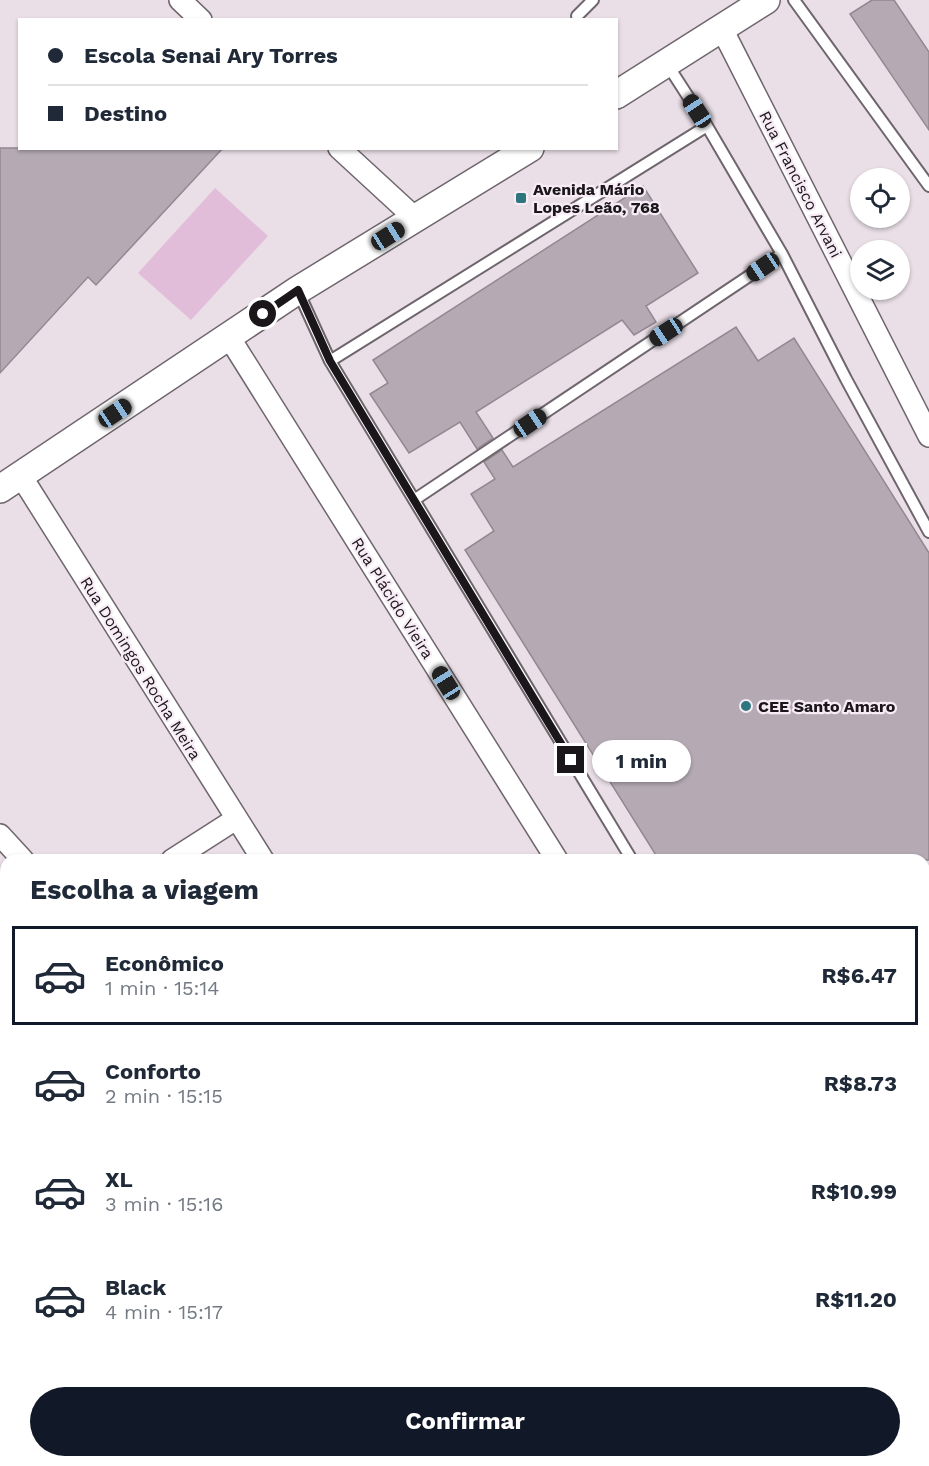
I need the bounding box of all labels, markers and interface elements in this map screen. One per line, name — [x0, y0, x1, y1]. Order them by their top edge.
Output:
text: Escola Senai Ary Torres — [84, 43, 338, 68]
car — [680, 91, 714, 131]
text: Destino — [84, 101, 167, 126]
street label: Rua Francisco Arvani — [755, 108, 846, 261]
map controls — [850, 168, 910, 300]
button: locate — [850, 168, 910, 228]
place label: Avenida Mário Lopes Leão, 768 — [533, 180, 660, 217]
marker: Avenida Mário Lopes Leão, 768 — [514, 191, 528, 205]
car — [368, 219, 408, 253]
button: layers — [850, 240, 910, 300]
car — [743, 249, 783, 285]
route start — [249, 300, 276, 327]
car — [646, 315, 686, 349]
car — [95, 395, 135, 431]
car — [510, 405, 550, 441]
street label: Rua Plácido Vieira — [348, 534, 438, 662]
street label: Rua Domingos Rocha Meira — [76, 573, 205, 763]
car — [429, 663, 463, 703]
place label: CEE Santo Amaro — [758, 697, 896, 716]
marker: CEE Santo Amaro — [739, 699, 753, 713]
callout: 1 min — [592, 739, 691, 781]
route end — [557, 746, 584, 773]
text: 1 min — [616, 749, 667, 773]
text: Escolha a viagem — [30, 874, 259, 906]
icon: car — [33, 949, 87, 1003]
text: Econômico — [105, 951, 224, 976]
text: R$6.47 — [821, 963, 897, 988]
text: 1 min · 15:14 — [105, 976, 220, 1000]
icon: car — [33, 1057, 87, 1111]
text: Conforto — [105, 1059, 201, 1084]
text: R$8.73 — [824, 1071, 897, 1096]
text: 2 min · 15:15 — [105, 1084, 223, 1108]
icon: car — [33, 1165, 87, 1219]
text: XL — [105, 1167, 133, 1192]
text: R$10.99 — [811, 1179, 897, 1204]
text: 3 min · 15:16 — [105, 1192, 223, 1216]
icon: car — [33, 1273, 87, 1327]
text: Black — [105, 1275, 166, 1300]
text: R$11.20 — [815, 1287, 897, 1312]
text: 4 min · 15:17 — [105, 1300, 223, 1324]
button: Confirmar — [30, 1387, 900, 1456]

